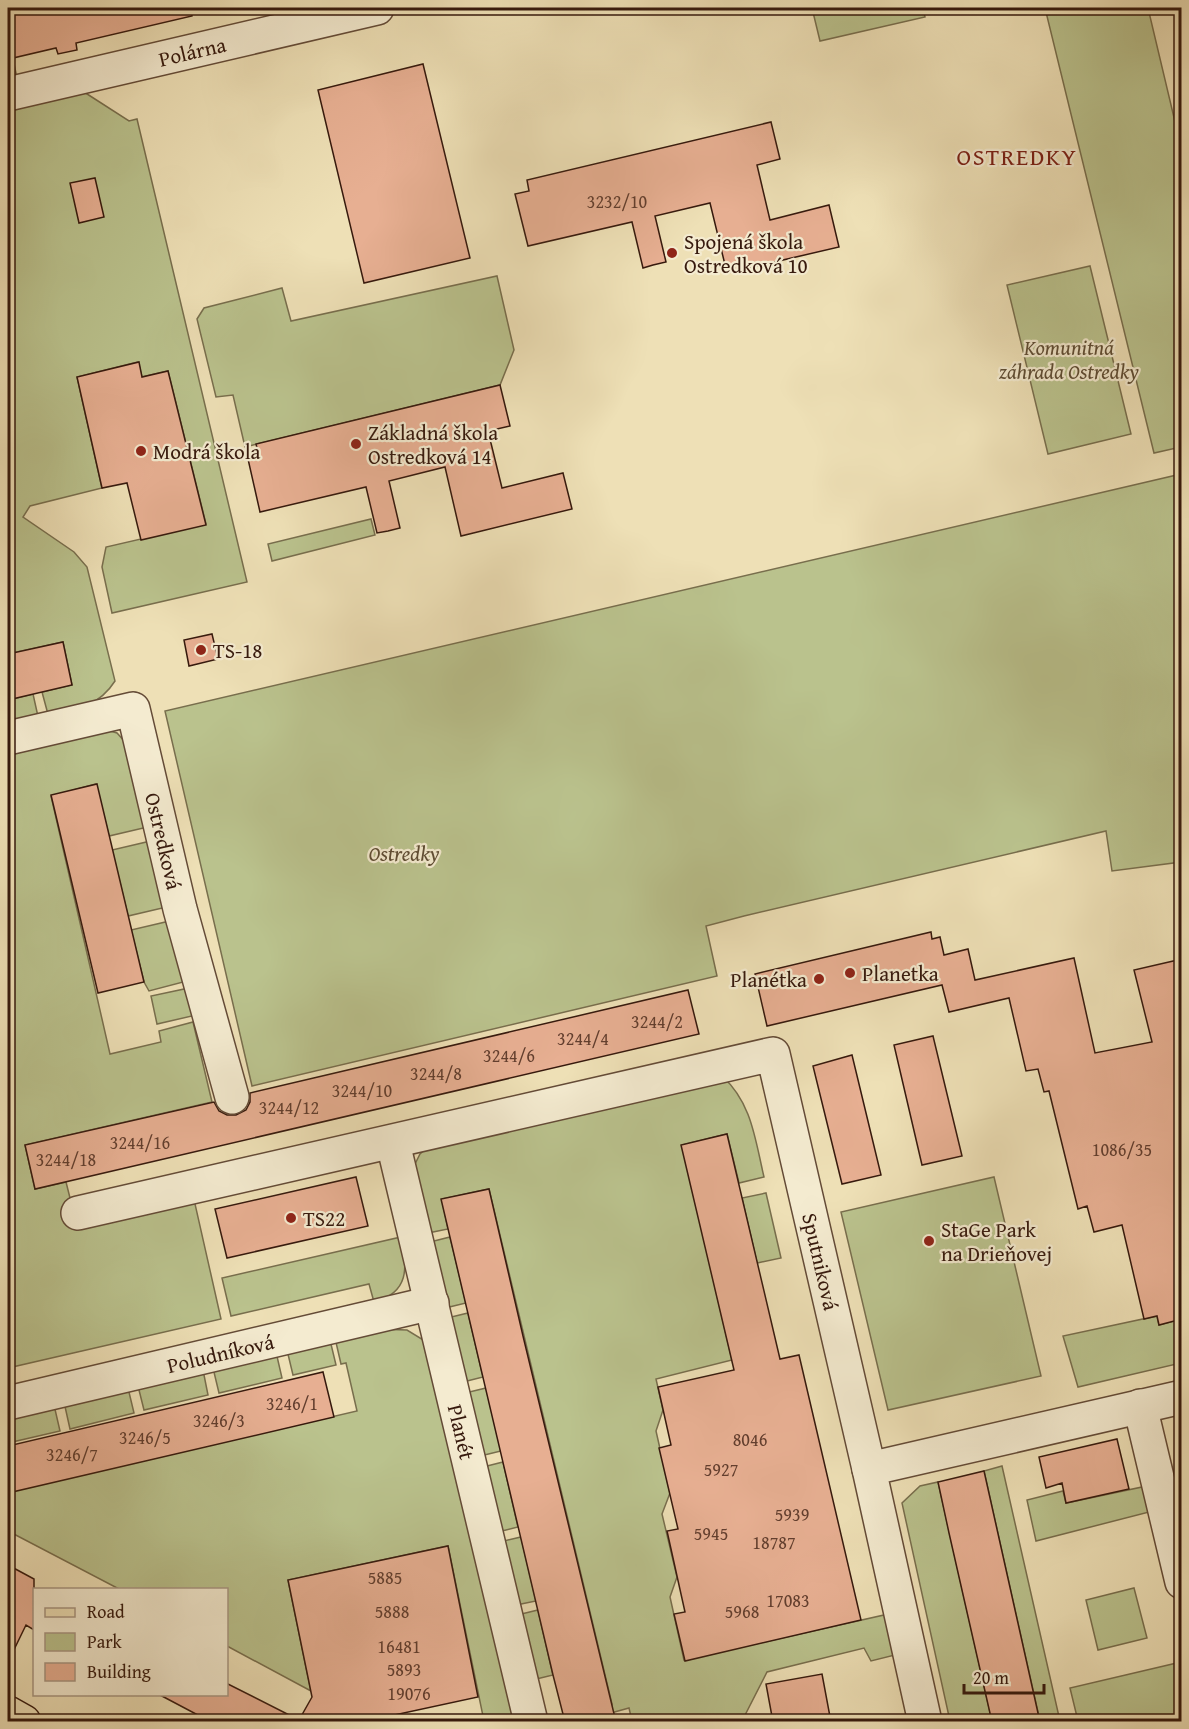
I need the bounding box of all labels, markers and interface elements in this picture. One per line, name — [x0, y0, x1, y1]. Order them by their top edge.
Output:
street label: Polárna — [155, 28, 229, 74]
district label: OSTREDKY — [957, 139, 1077, 174]
house number: 3232/10 — [587, 188, 648, 215]
place label: Spojená škola Ostredková 10 — [684, 226, 808, 281]
marker: Spojená škola Ostredková 10 — [665, 246, 679, 260]
park label: Komunitná záhrada Ostredky — [998, 332, 1139, 387]
place label: Základná škola Ostredková 14 — [368, 417, 498, 472]
place label: Modrá škola — [153, 436, 261, 467]
marker: Základná škola Ostredková 14 — [349, 437, 363, 451]
marker: Modrá škola — [134, 444, 148, 458]
place label: TS-18 — [213, 635, 262, 666]
marker: TS-18 — [194, 643, 208, 657]
street label: Ostredková — [138, 789, 190, 893]
park label: Ostredky — [369, 838, 440, 869]
place label: Planetka — [862, 958, 939, 989]
place label: Planétka — [730, 964, 807, 995]
marker: Planetka — [843, 966, 857, 980]
marker: Planétka — [812, 972, 826, 986]
house number: 3244/2 — [631, 1008, 683, 1035]
house number: 3244/4 — [557, 1025, 609, 1052]
house number: 3244/6 — [483, 1042, 535, 1069]
house number: 3244/8 — [410, 1060, 462, 1087]
house number: 3244/10 — [332, 1077, 393, 1104]
house number: 3244/12 — [259, 1094, 319, 1121]
house number: 3244/16 — [110, 1129, 170, 1156]
house number: 1086/35 — [1092, 1136, 1152, 1163]
house number: 3244/18 — [36, 1146, 96, 1173]
place label: TS22 — [303, 1203, 345, 1234]
street label: Sputniková — [795, 1210, 847, 1313]
marker: TS22 — [284, 1211, 298, 1225]
place label: StaGe Park na Drieňovej — [941, 1214, 1052, 1269]
marker: StaGe Park na Drieňovej — [922, 1234, 936, 1248]
street label: Poludníková — [163, 1325, 277, 1381]
house number: 3246/1 — [266, 1390, 318, 1417]
street label: Planét — [440, 1401, 484, 1463]
house number: 3246/3 — [193, 1407, 245, 1434]
house number: 3246/5 — [119, 1424, 171, 1451]
house number: 8046 — [733, 1426, 767, 1453]
house number: 3246/7 — [46, 1441, 98, 1468]
house number: 5927 — [704, 1456, 738, 1483]
house number: 5939 — [775, 1501, 809, 1528]
house number: 5945 — [694, 1520, 728, 1547]
house number: 18787 — [752, 1529, 796, 1556]
house number: 5885 — [368, 1564, 402, 1591]
house number: 17083 — [766, 1587, 810, 1614]
legend — [33, 1588, 228, 1696]
text: Road — [87, 1598, 125, 1625]
house number: 5888 — [375, 1598, 409, 1625]
house number: 5968 — [725, 1598, 759, 1625]
text: Park — [87, 1628, 123, 1655]
house number: 16481 — [377, 1633, 421, 1660]
house number: 5893 — [387, 1656, 421, 1683]
scale bar — [964, 1657, 1044, 1695]
text: Building — [87, 1658, 151, 1685]
text: 20 m — [973, 1664, 1009, 1691]
house number: 19076 — [387, 1680, 431, 1707]

